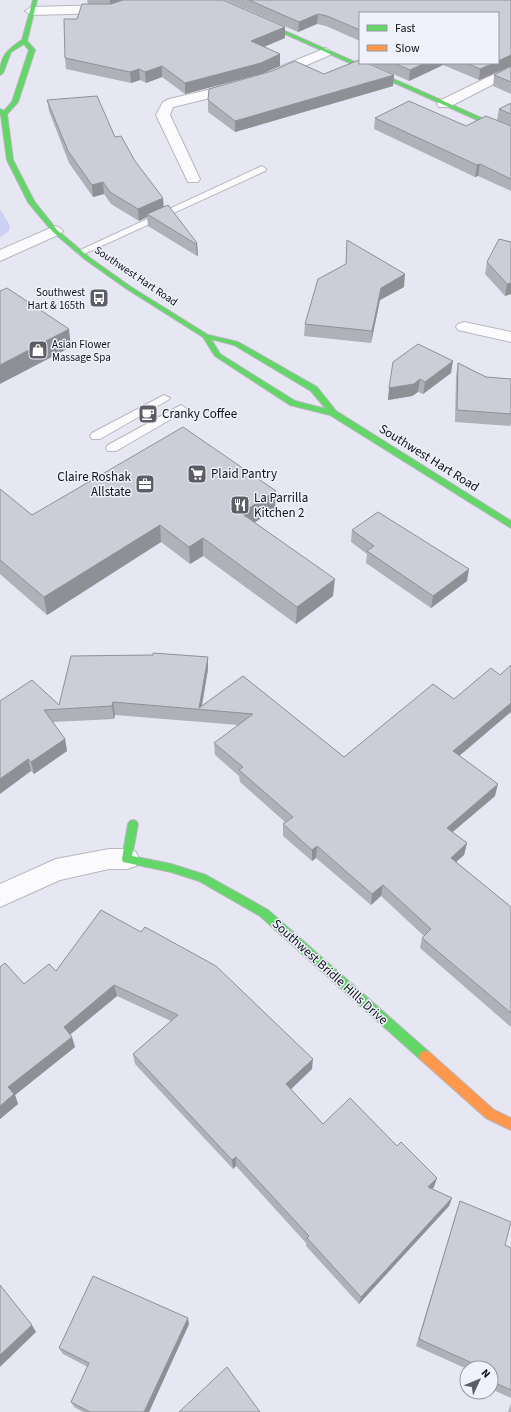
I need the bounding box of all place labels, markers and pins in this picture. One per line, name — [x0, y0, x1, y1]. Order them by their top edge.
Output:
place label: Southwest Hart & 165th — [28, 285, 85, 313]
bus stop icon: Southwest Hart & 165th — [88, 287, 110, 309]
place label: Asian Flower Massage Spa — [52, 337, 111, 365]
shop icon: Asian Flower Massage Spa — [27, 339, 49, 361]
cafe icon: Cranky Coffee — [137, 403, 159, 425]
place label: Cranky Coffee — [162, 405, 237, 423]
supermarket icon: Plaid Pantry — [186, 463, 208, 485]
place label: Plaid Pantry — [211, 465, 277, 483]
place label: Claire Roshak Allstate — [57, 468, 132, 501]
office icon: Claire Roshak Allstate — [134, 473, 156, 495]
place label: La Parrilla Kitchen 2 — [254, 489, 308, 522]
restaurant icon: La Parrilla Kitchen 2 — [229, 494, 251, 516]

